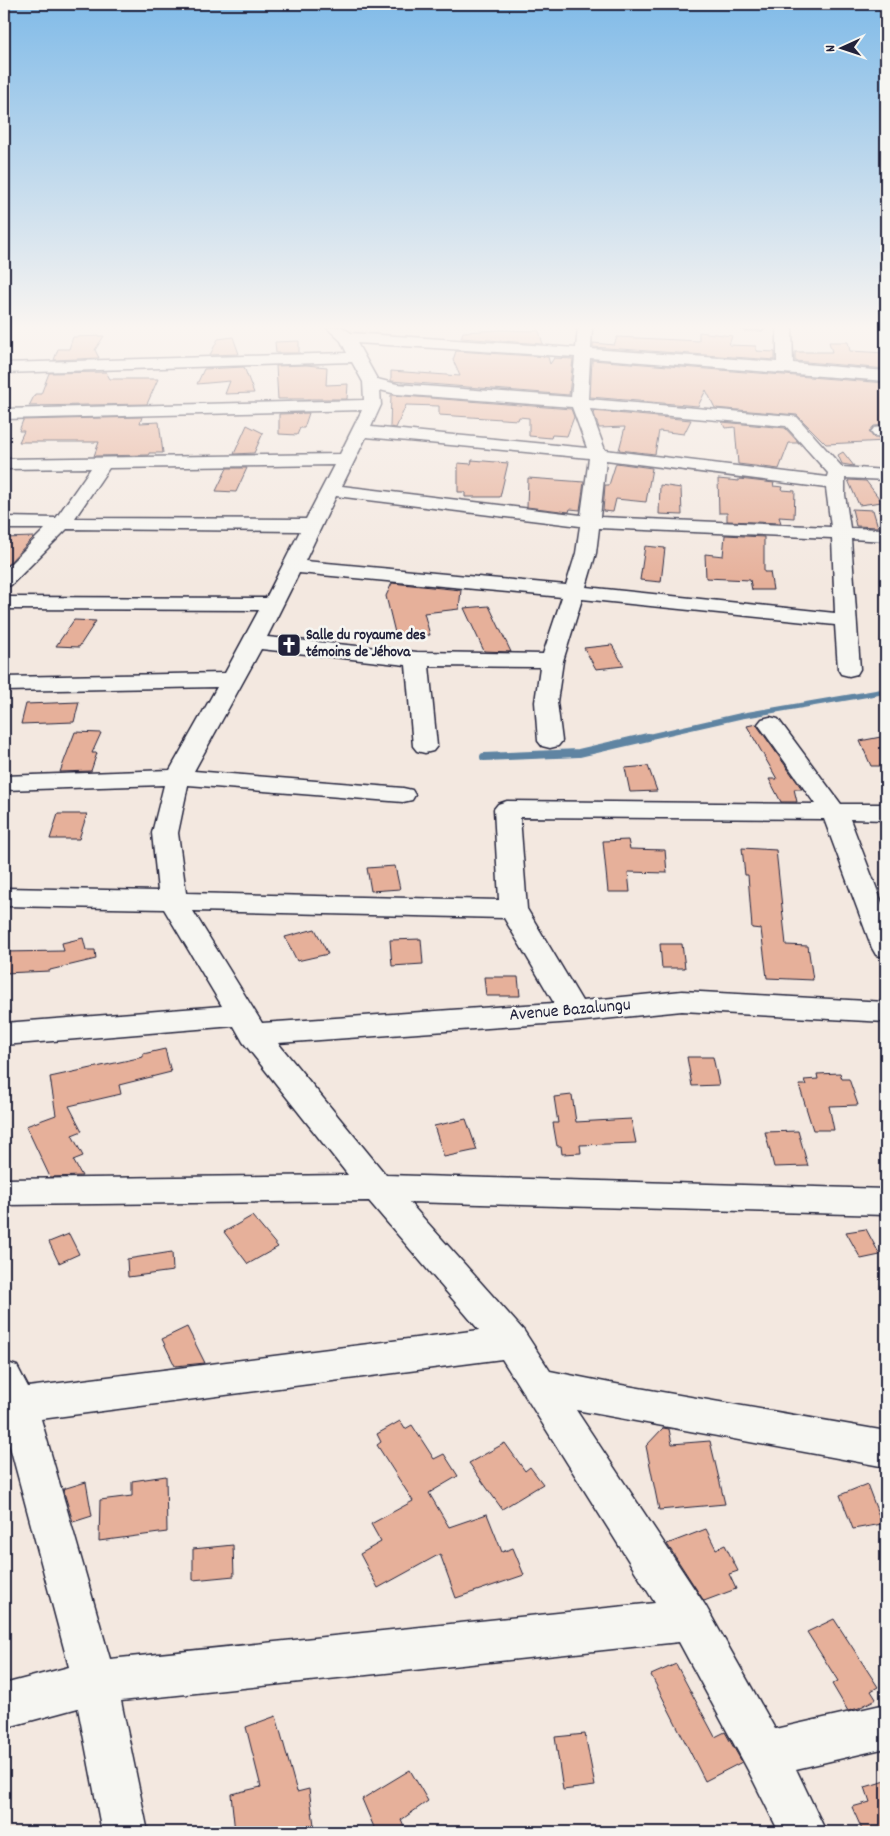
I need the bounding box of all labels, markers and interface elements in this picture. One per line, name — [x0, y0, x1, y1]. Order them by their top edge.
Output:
north arrow — [818, 22, 868, 72]
text: N — [821, 45, 841, 53]
place label: Salle du royaume des témoins de Jéhova — [306, 625, 426, 664]
church icon: Salle du royaume des témoins de Jéhova — [276, 632, 302, 658]
street label: Avenue Bazalungu — [508, 993, 632, 1029]

